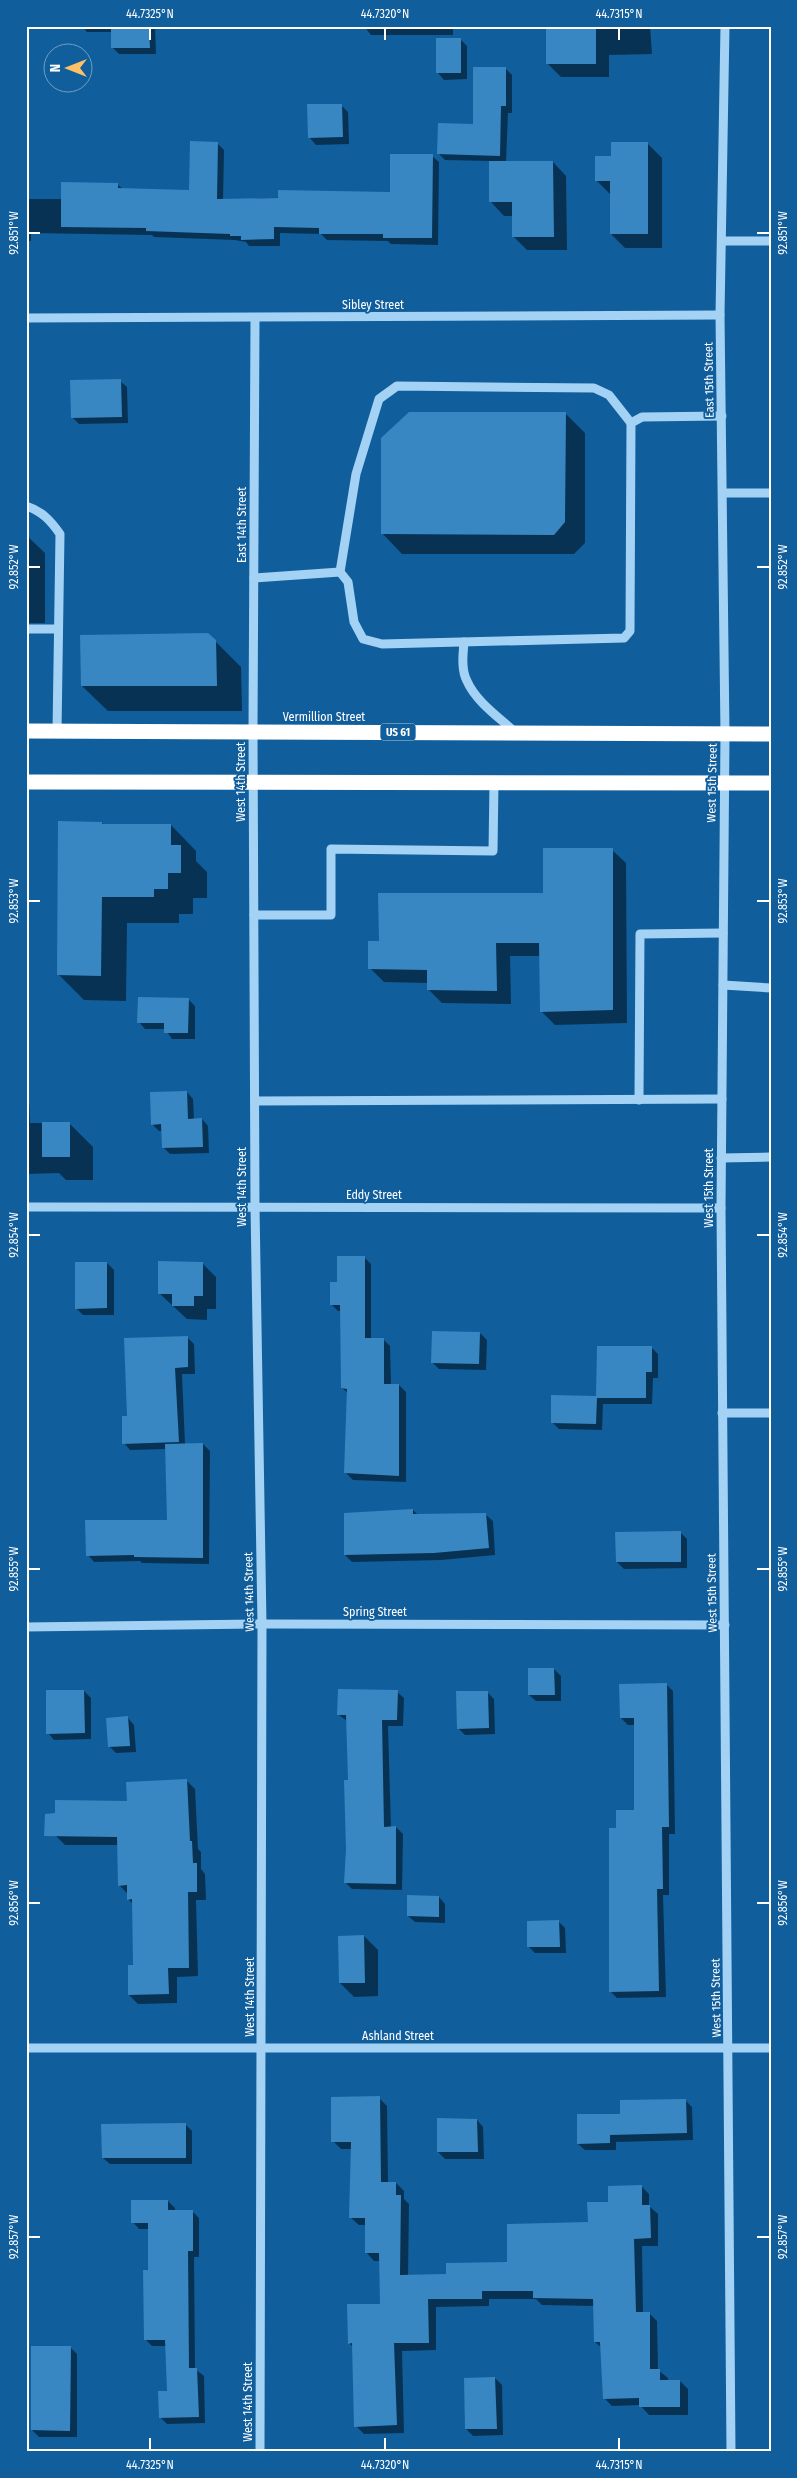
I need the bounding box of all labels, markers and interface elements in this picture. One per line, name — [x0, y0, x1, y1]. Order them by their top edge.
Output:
text: 44.7325°N — [126, 7, 174, 21]
text: 44.7320°N — [361, 7, 409, 21]
text: 44.7315°N — [595, 7, 643, 21]
north arrow — [42, 42, 92, 92]
text: N — [47, 64, 64, 72]
text: 92.851°W — [7, 211, 21, 255]
text: 92.851°W — [776, 211, 790, 255]
street label: Sibley Street — [342, 298, 404, 312]
street label: East 15th Street — [701, 342, 717, 418]
street label: East 14th Street — [235, 487, 249, 563]
text: 92.852°W — [7, 545, 21, 589]
text: 92.852°W — [776, 545, 790, 589]
street label: Vermillion Street — [283, 710, 365, 724]
road number: US 61 — [380, 724, 416, 740]
street label: West 14th Street — [234, 742, 248, 822]
street label: West 15th Street — [704, 743, 720, 823]
text: 92.853°W — [7, 879, 21, 923]
text: 92.853°W — [776, 879, 790, 923]
street label: West 14th Street — [235, 1147, 249, 1227]
street label: West 15th Street — [702, 1148, 716, 1228]
street label: Eddy Street — [346, 1188, 402, 1202]
text: 92.854°W — [7, 1212, 21, 1258]
text: 92.854°W — [776, 1212, 790, 1258]
text: 92.855°W — [7, 1547, 21, 1591]
text: 92.855°W — [776, 1547, 790, 1591]
street label: West 14th Street — [241, 1552, 257, 1632]
street label: West 15th Street — [704, 1553, 720, 1633]
street label: Spring Street — [343, 1605, 407, 1619]
text: 92.856°W — [7, 1880, 21, 1926]
text: 92.856°W — [776, 1880, 790, 1926]
street label: West 14th Street — [243, 1957, 257, 2037]
street label: West 15th Street — [708, 1958, 724, 2038]
street label: Ashland Street — [362, 2029, 434, 2043]
text: 92.857°W — [7, 2215, 21, 2259]
text: 92.857°W — [776, 2215, 790, 2259]
street label: West 14th Street — [241, 2362, 255, 2442]
text: 44.7325°N — [126, 2458, 174, 2472]
text: 44.7320°N — [361, 2458, 409, 2472]
text: 44.7315°N — [595, 2458, 643, 2472]

